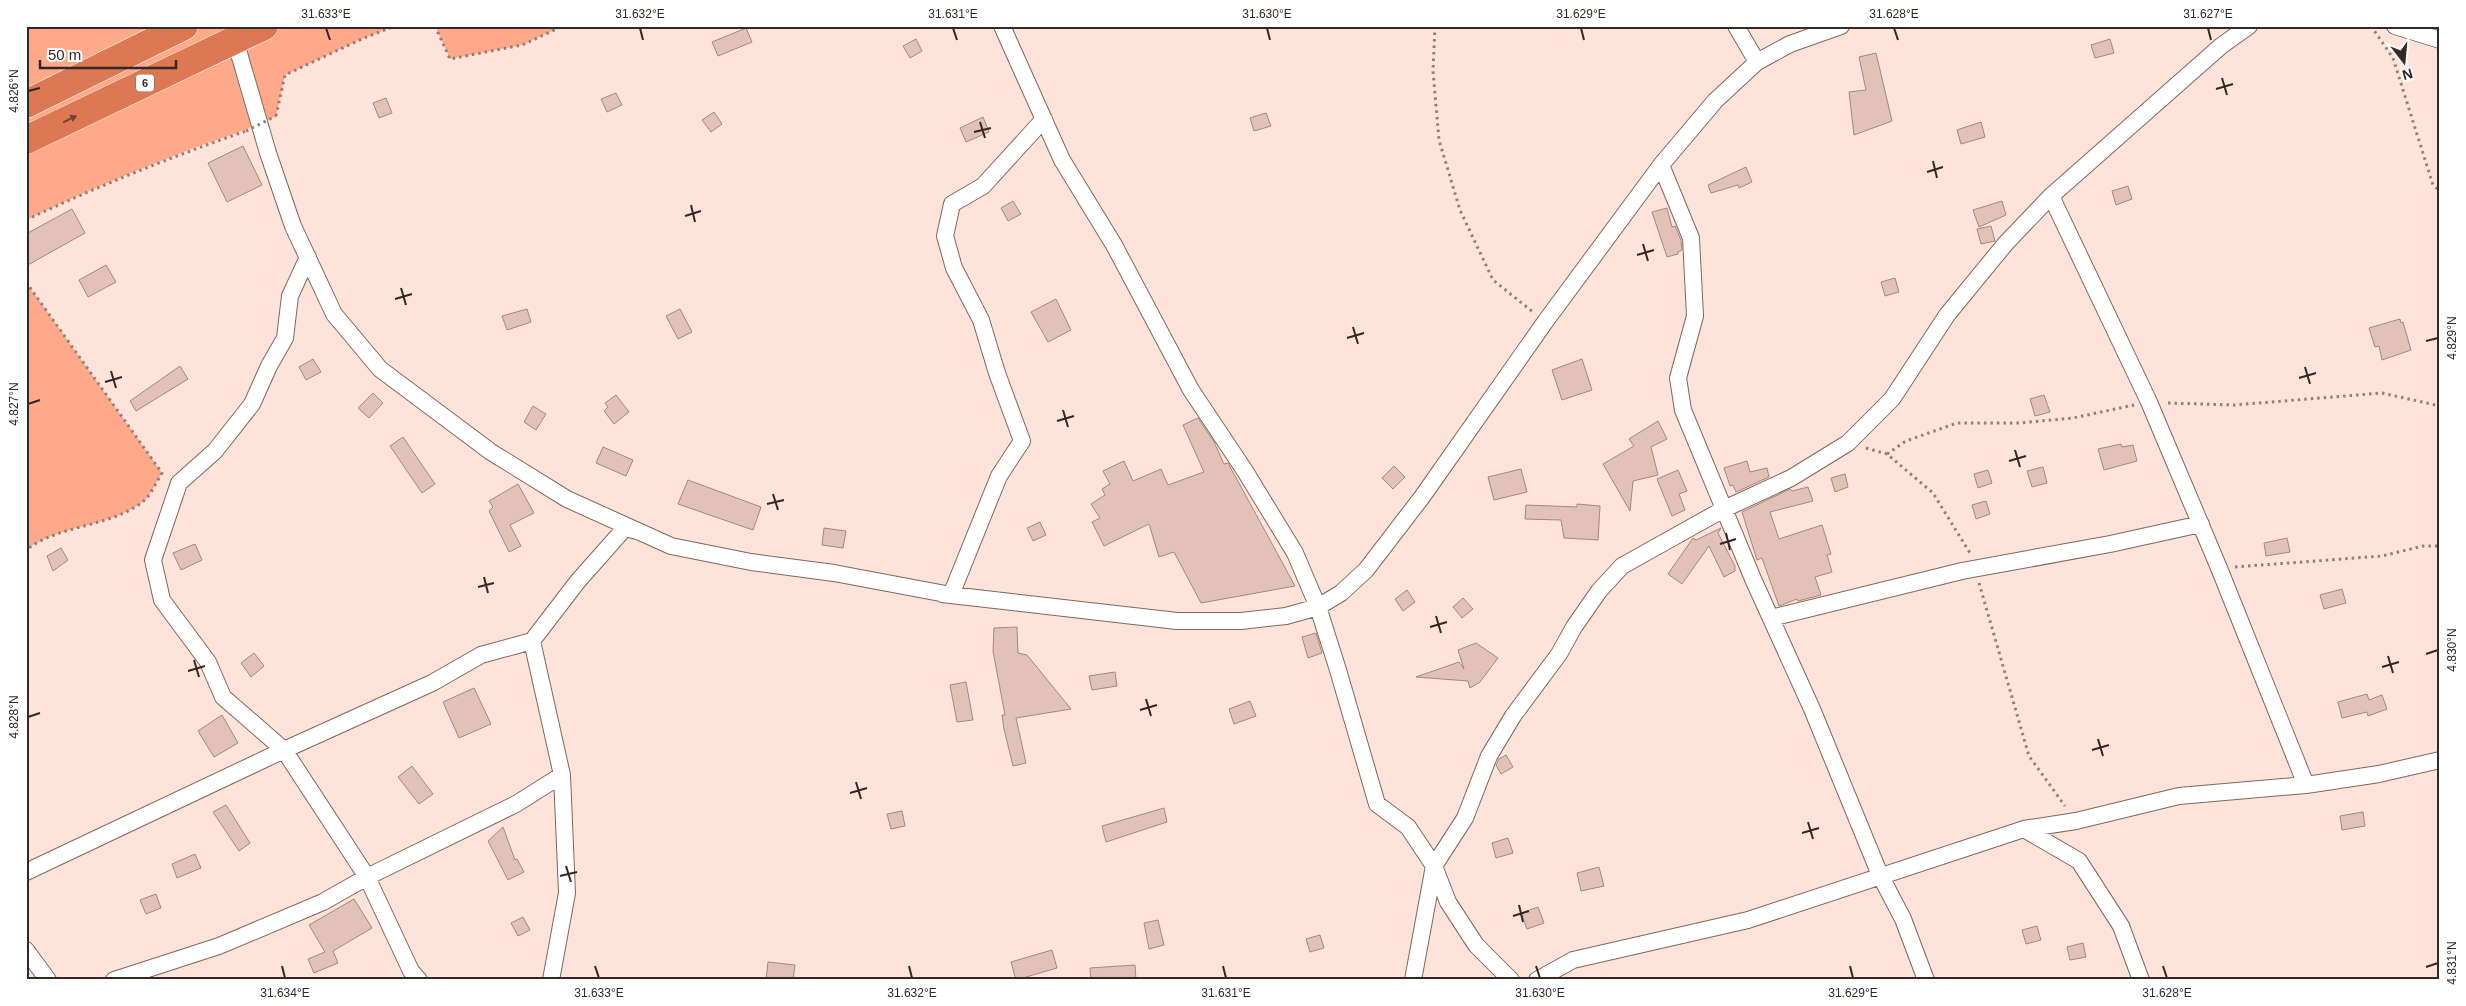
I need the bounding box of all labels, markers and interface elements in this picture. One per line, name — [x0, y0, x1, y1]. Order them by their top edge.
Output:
text: 31.633°E — [301, 7, 351, 21]
text: 31.632°E — [615, 7, 665, 21]
text: 31.631°E — [928, 7, 978, 21]
text: 31.630°E — [1242, 7, 1292, 21]
text: 31.629°E — [1556, 7, 1606, 21]
text: 31.628°E — [1869, 7, 1919, 21]
text: 31.627°E — [2183, 7, 2233, 21]
scale bar — [40, 38, 176, 70]
north arrow — [2378, 38, 2428, 88]
text: 50 m — [48, 46, 81, 63]
text: N — [2401, 65, 2415, 84]
text: 4.826°N — [7, 69, 21, 113]
road number: 6 — [136, 75, 154, 92]
one-way arrow — [63, 115, 77, 123]
text: 4.829°N — [2445, 316, 2459, 360]
text: 4.827°N — [7, 382, 21, 426]
text: 4.830°N — [2445, 628, 2459, 672]
text: 4.828°N — [7, 695, 21, 739]
text: 4.831°N — [2445, 941, 2459, 985]
text: 31.634°E — [260, 986, 310, 1000]
text: 31.633°E — [574, 986, 624, 1000]
text: 31.632°E — [887, 986, 937, 1000]
text: 31.631°E — [1201, 986, 1251, 1000]
text: 31.630°E — [1515, 986, 1565, 1000]
text: 31.629°E — [1828, 986, 1878, 1000]
text: 31.628°E — [2142, 986, 2192, 1000]

